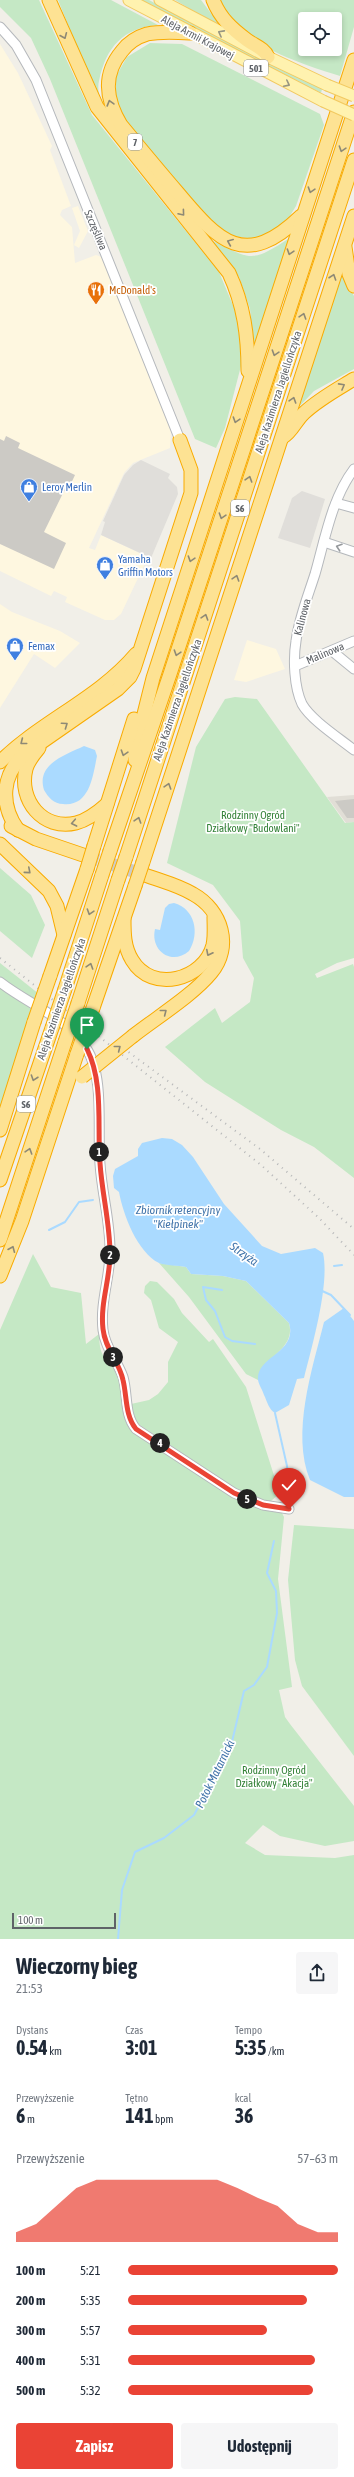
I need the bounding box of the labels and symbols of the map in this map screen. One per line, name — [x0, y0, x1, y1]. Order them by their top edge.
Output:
street label: Aleja Armii Krajowej — [160, 13, 236, 61]
one-way arrow — [218, 30, 226, 37]
one-way arrow — [59, 31, 67, 39]
road number: 501 — [244, 60, 268, 76]
one-way arrow — [282, 79, 290, 87]
one-way arrow — [106, 99, 115, 106]
road number: 7 — [128, 134, 142, 150]
one-way arrow — [338, 146, 347, 153]
one-way arrow — [307, 186, 315, 193]
street label: Szczęśliwa — [82, 208, 110, 252]
one-way arrow — [177, 208, 184, 215]
one-way arrow — [226, 238, 233, 246]
one-way arrow — [286, 248, 295, 255]
one-way arrow — [329, 273, 337, 280]
restaurant icon: McDonald's — [86, 280, 106, 305]
place label: McDonald's — [109, 284, 156, 296]
one-way arrow — [298, 313, 307, 320]
street label: Aleja Kazimierza Jagiellończyka — [253, 329, 303, 455]
one-way arrow — [272, 349, 280, 356]
one-way arrow — [338, 384, 345, 391]
one-way arrow — [288, 397, 297, 404]
one-way arrow — [232, 416, 241, 423]
one-way arrow — [244, 476, 253, 483]
shop icon: Leroy Merlin — [19, 477, 39, 502]
place label: Leroy Merlin — [42, 481, 92, 493]
road number: S6 — [231, 500, 249, 516]
one-way arrow — [218, 513, 227, 520]
one-way arrow — [336, 543, 343, 552]
place label: Yamaha Griffin Motors — [118, 553, 173, 578]
shop icon: Yamaha Griffin Motors — [95, 555, 115, 580]
one-way arrow — [187, 556, 196, 563]
one-way arrow — [231, 575, 240, 582]
street label: Kalinowa — [291, 597, 313, 637]
one-way arrow — [201, 613, 209, 620]
shop icon: Femax — [5, 636, 25, 661]
street label: Aleja Kazimierza Jagiellończyka — [150, 638, 204, 762]
place label: Femax — [28, 640, 55, 652]
street label: Malinowa — [304, 640, 346, 666]
one-way arrow — [173, 650, 182, 657]
one-way arrow — [61, 723, 68, 730]
one-way arrow — [21, 738, 28, 745]
one-way arrow — [120, 749, 129, 756]
one-way arrow — [163, 782, 172, 789]
park label: Rodzinny Ogród Działkowy "Budowlani" — [206, 809, 300, 834]
one-way arrow — [133, 816, 142, 823]
one-way arrow — [71, 819, 77, 827]
one-way arrow — [23, 866, 31, 873]
one-way arrow — [86, 908, 95, 915]
street label: Aleja Kazimierza Jagiellończyka — [34, 937, 88, 1061]
one-way arrow — [206, 949, 214, 957]
one-way arrow — [85, 962, 94, 969]
pin — [70, 1008, 104, 1049]
one-way arrow — [159, 1010, 166, 1017]
one-way arrow — [114, 1045, 121, 1052]
one-way arrow — [31, 1075, 39, 1082]
road number: S6 — [17, 1096, 35, 1112]
pin: 1 — [89, 1142, 109, 1162]
one-way arrow — [24, 1148, 33, 1155]
water label: Zbiornik retencyjny "Kiełpinek" — [136, 1203, 220, 1231]
water label: Strzyża — [226, 1239, 261, 1269]
one-way arrow — [7, 1245, 15, 1252]
pin: 2 — [100, 1245, 120, 1265]
pin: 3 — [103, 1347, 123, 1367]
pin: 4 — [150, 1433, 170, 1453]
pin — [272, 1468, 306, 1509]
pin: 5 — [237, 1489, 257, 1509]
water label: Potok Matarnicki — [192, 1737, 238, 1810]
park label: Rodzinny Ogród Działkowy "Akacja" — [235, 1764, 313, 1789]
scale bar — [12, 1911, 116, 1930]

